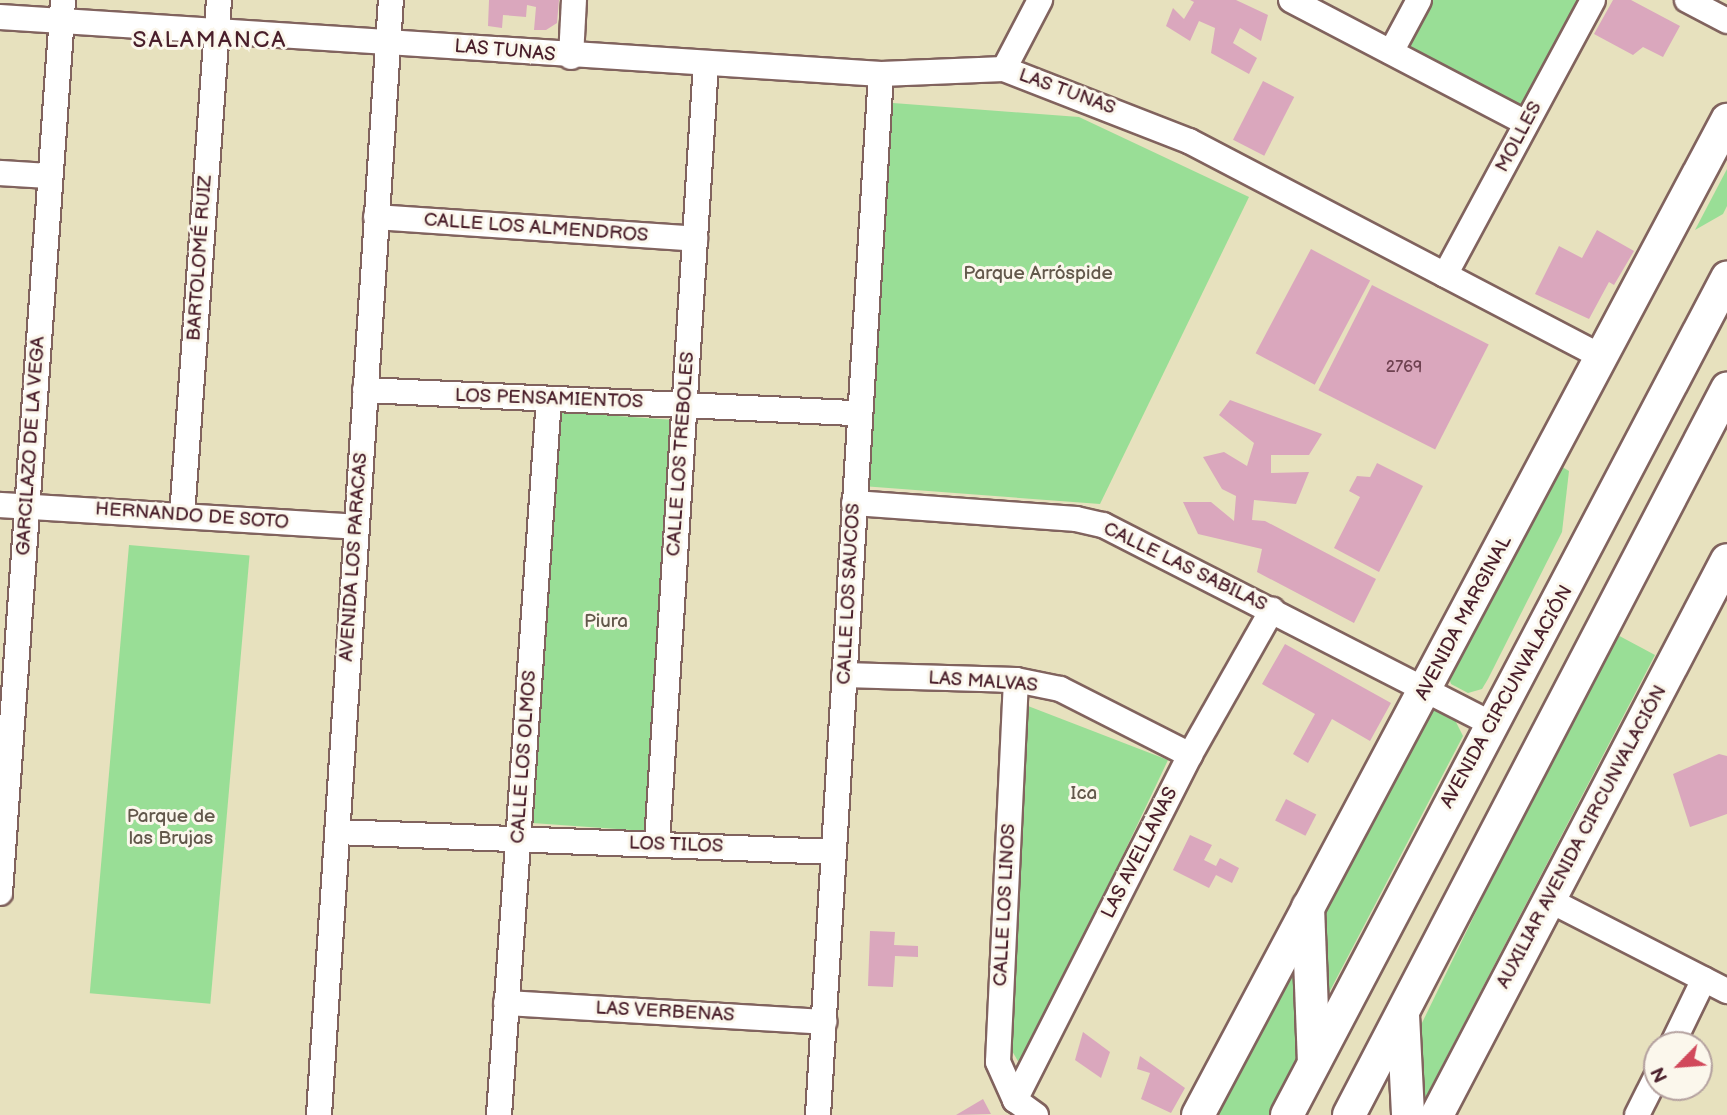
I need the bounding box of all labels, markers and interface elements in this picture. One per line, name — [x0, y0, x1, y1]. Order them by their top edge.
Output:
district label: SALAMANCA — [134, 26, 286, 54]
street label: LAS TUNAS — [453, 35, 557, 67]
street label: LAS TUNAS — [1015, 64, 1119, 120]
street label: MOLLES — [1491, 98, 1547, 176]
street label: BARTOLOMÉ RUIZ — [183, 174, 217, 342]
street label: CALLE LOS ALMENDROS — [423, 209, 649, 247]
park label: Parque Arróspide — [963, 263, 1113, 285]
street label: GARCILAZO DE LA VEGA — [12, 335, 50, 557]
street label: CALLE LOS TREBOLES — [662, 350, 700, 558]
house number: 2769 — [1386, 358, 1422, 378]
street label: LOS PENSAMIENTOS — [454, 384, 644, 414]
street label: AVENIDA LOS PARACAS — [335, 452, 373, 662]
street label: HERNANDO DE SOTO — [94, 498, 290, 534]
street label: CALLE LOS SAUCOS — [833, 503, 865, 685]
street label: CALLE LAS SABILAS — [1099, 517, 1271, 617]
street label: AVENIDA MARGINAL — [1411, 532, 1517, 704]
street label: AVENIDA CIRCUNVALACIÓN — [1436, 582, 1578, 812]
park label: Piura — [584, 611, 628, 633]
street label: LAS MALVAS — [927, 667, 1039, 697]
street label: CALLE LOS OLMOS — [507, 670, 541, 844]
street label: AUXILIAR AVENIDA CIRCUNVALACIÓN — [1492, 682, 1672, 992]
park label: Ica — [1071, 783, 1097, 805]
street label: LAS AVELLANAS — [1097, 784, 1183, 922]
park label: Parque de las Brujas — [127, 806, 215, 850]
street label: CALLE LOS LINOS — [989, 823, 1021, 987]
street label: LOS TILOS — [628, 832, 724, 858]
street label: LAS VERBENAS — [595, 997, 735, 1027]
north arrow — [1643, 1031, 1713, 1101]
text: N — [1647, 1063, 1674, 1086]

